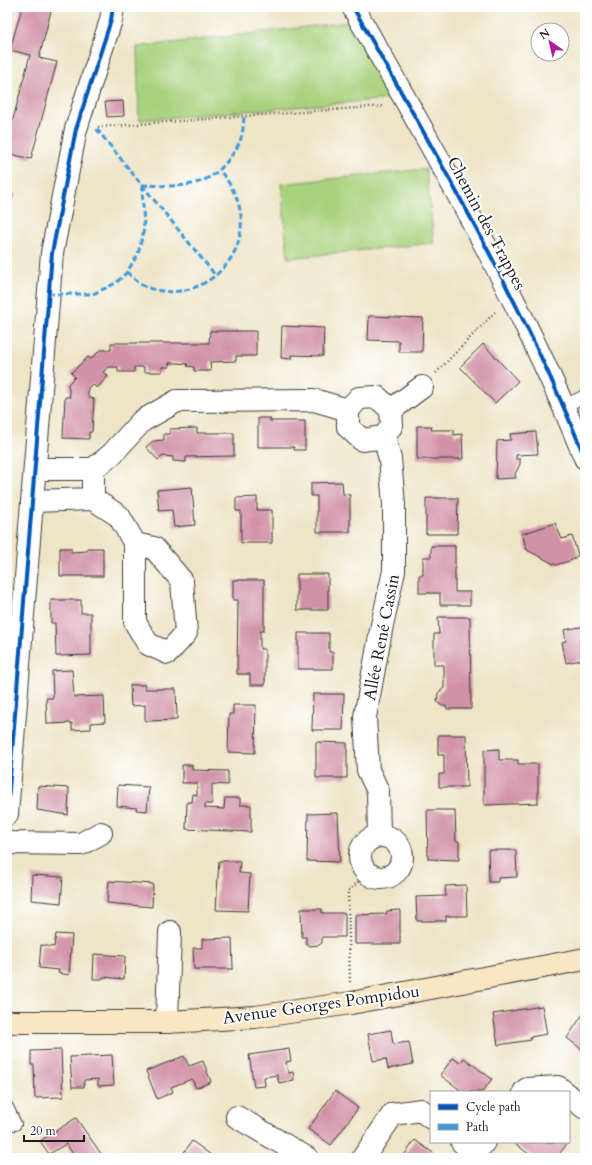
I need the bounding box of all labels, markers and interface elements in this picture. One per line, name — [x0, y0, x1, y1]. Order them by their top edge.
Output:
north arrow — [530, 22, 570, 62]
text: N — [537, 25, 553, 43]
street label: Chemin des Trappes — [442, 153, 532, 294]
street label: Allée René Cassin — [358, 572, 405, 702]
street label: Avenue Georges Pompidou — [221, 979, 421, 1030]
legend — [430, 1091, 570, 1143]
text: Cycle path — [466, 1099, 521, 1115]
scale bar — [24, 1117, 84, 1143]
text: Path — [466, 1119, 489, 1135]
text: 20 m — [30, 1123, 57, 1139]

